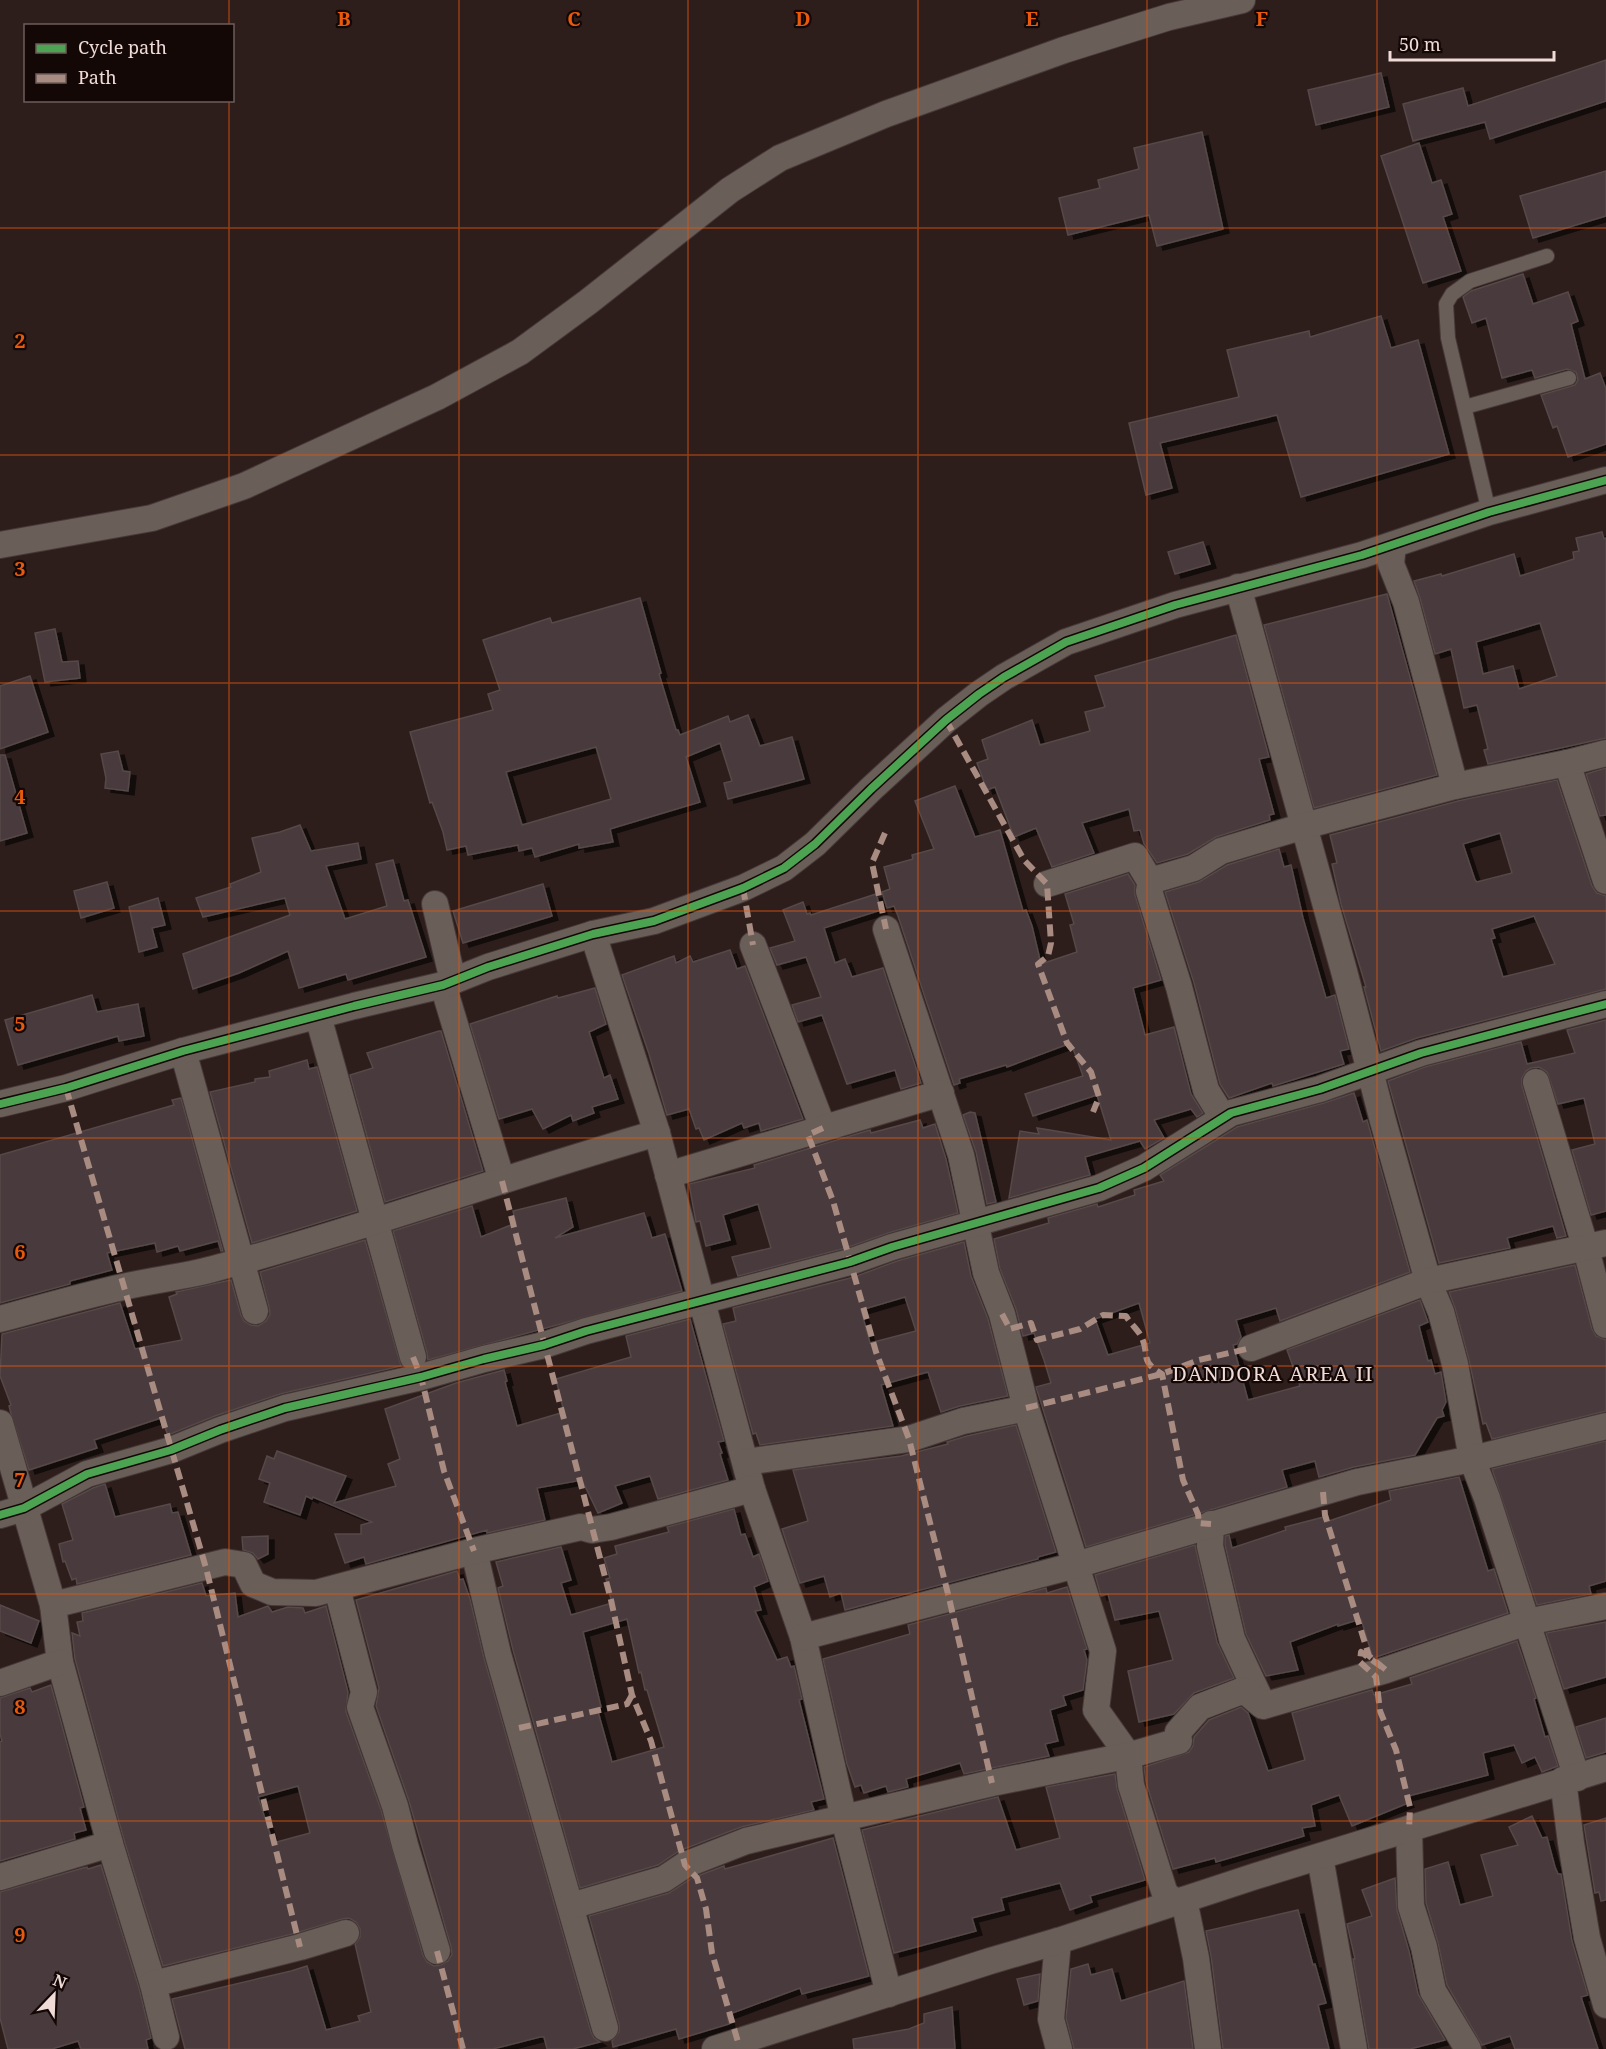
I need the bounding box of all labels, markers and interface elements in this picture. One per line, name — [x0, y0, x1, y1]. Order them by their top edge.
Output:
text: B — [337, 5, 351, 32]
text: C — [567, 5, 581, 32]
text: D — [795, 5, 811, 32]
text: E — [1025, 5, 1039, 32]
text: F — [1256, 5, 1268, 32]
legend — [24, 24, 234, 102]
scale bar — [1390, 24, 1554, 62]
text: 50 m — [1399, 32, 1441, 56]
text: Cycle path — [78, 35, 167, 59]
text: Path — [78, 65, 117, 89]
text: 2 — [14, 327, 26, 354]
text: 3 — [14, 555, 26, 582]
text: 4 — [14, 783, 26, 810]
text: 5 — [14, 1010, 26, 1037]
text: 6 — [14, 1238, 26, 1265]
district label: DANDORA AREA II — [1172, 1360, 1374, 1387]
text: 7 — [14, 1466, 26, 1493]
text: 8 — [14, 1693, 26, 1720]
text: 9 — [14, 1921, 26, 1948]
north arrow — [24, 1965, 84, 2025]
text: N — [50, 1969, 70, 1994]

